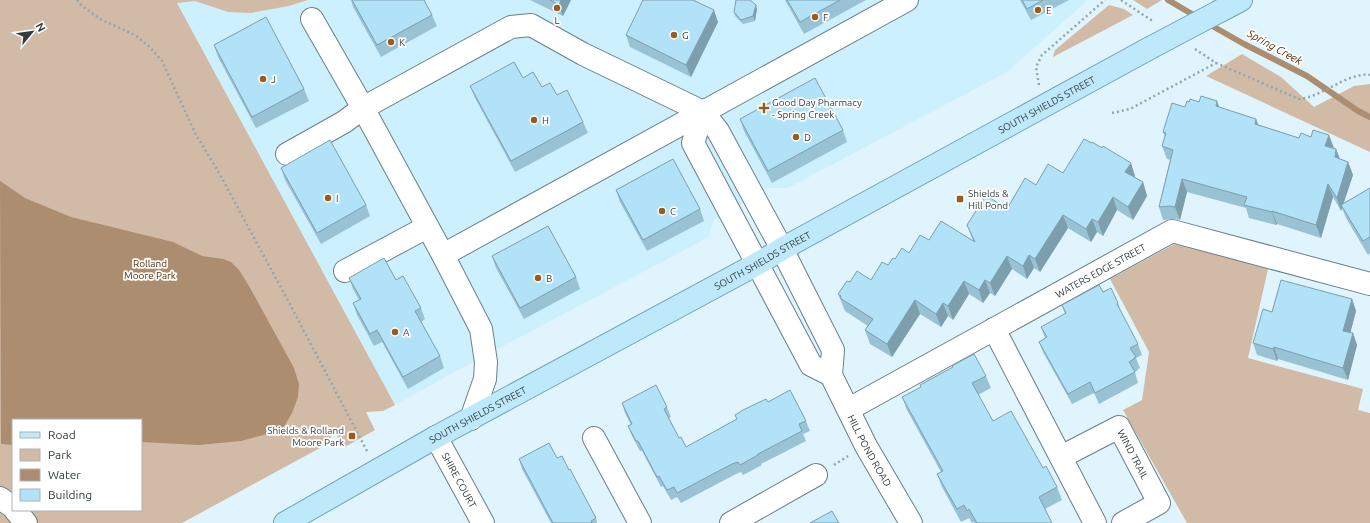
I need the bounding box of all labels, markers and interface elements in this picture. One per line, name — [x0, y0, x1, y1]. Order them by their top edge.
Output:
marker: L — [552, 3, 562, 13]
marker: E — [1033, 5, 1043, 15]
place label: E — [1046, 5, 1052, 16]
north arrow — [12, 12, 52, 52]
marker: F — [810, 12, 820, 22]
place label: F — [823, 12, 828, 23]
place label: L — [554, 15, 560, 26]
text: N — [34, 21, 48, 34]
water label: Spring Creek — [1245, 27, 1305, 67]
marker: G — [669, 30, 679, 40]
place label: G — [682, 30, 689, 41]
marker: K — [386, 37, 396, 47]
place label: K — [399, 37, 405, 48]
street label: SOUTH SHIELDS STREET — [996, 73, 1097, 135]
marker: J — [258, 74, 268, 84]
place label: J — [271, 74, 276, 85]
place label: Good Day Pharmacy - Spring Creek — [772, 97, 862, 120]
marker: Good Day Pharmacy - Spring Creek — [759, 103, 769, 113]
marker: H — [529, 115, 539, 125]
place label: H — [542, 115, 549, 126]
marker: D — [791, 132, 801, 142]
place label: D — [804, 132, 811, 143]
place label: Shields & Hill Pond — [968, 188, 1009, 211]
marker: I — [323, 193, 333, 203]
place label: I — [336, 193, 339, 204]
marker: Shields & Hill Pond — [955, 194, 965, 204]
marker: C — [657, 206, 667, 216]
place label: C — [670, 206, 676, 217]
street label: SOUTH SHIELDS STREET — [712, 229, 813, 292]
street label: WATERS EDGE STREET — [1053, 241, 1148, 300]
park label: Rolland Moore Park — [124, 258, 176, 281]
marker: B — [533, 273, 543, 283]
place label: B — [546, 273, 552, 284]
marker: A — [390, 327, 400, 337]
place label: A — [403, 327, 410, 338]
street label: SOUTH SHIELDS STREET — [427, 384, 528, 445]
street label: HILL POND ROAD — [846, 413, 894, 488]
legend — [12, 419, 142, 511]
place label: Shields & Rolland Moore Park — [267, 425, 344, 448]
street label: WIND TRAIL — [1116, 427, 1151, 481]
text: Road — [48, 428, 76, 441]
marker: Shields & Rolland Moore Park — [347, 431, 357, 441]
text: Park — [48, 448, 72, 461]
street label: SHIRE COURT — [440, 450, 479, 510]
text: Water — [48, 468, 81, 481]
text: Building — [48, 488, 92, 501]

